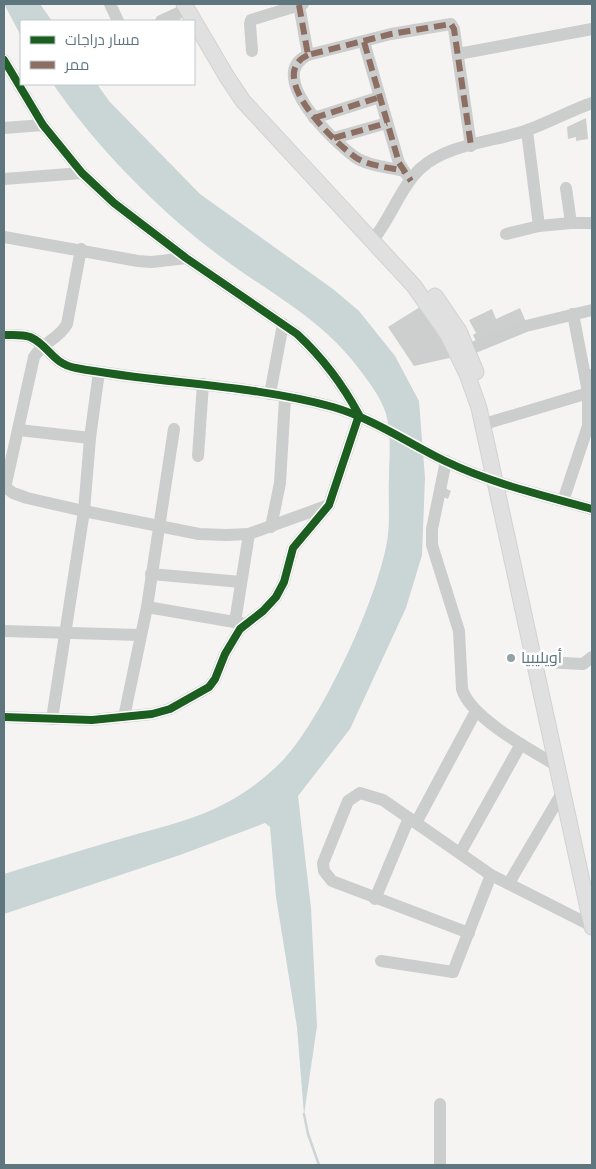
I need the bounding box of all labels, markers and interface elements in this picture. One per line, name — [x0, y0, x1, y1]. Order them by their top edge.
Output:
legend — [20, 20, 195, 85]
text: مسار دراجات — [65, 30, 140, 50]
text: ممر — [64, 55, 89, 75]
place label: أويليبيا — [521, 647, 562, 669]
marker: أويليبيا — [505, 652, 517, 664]

